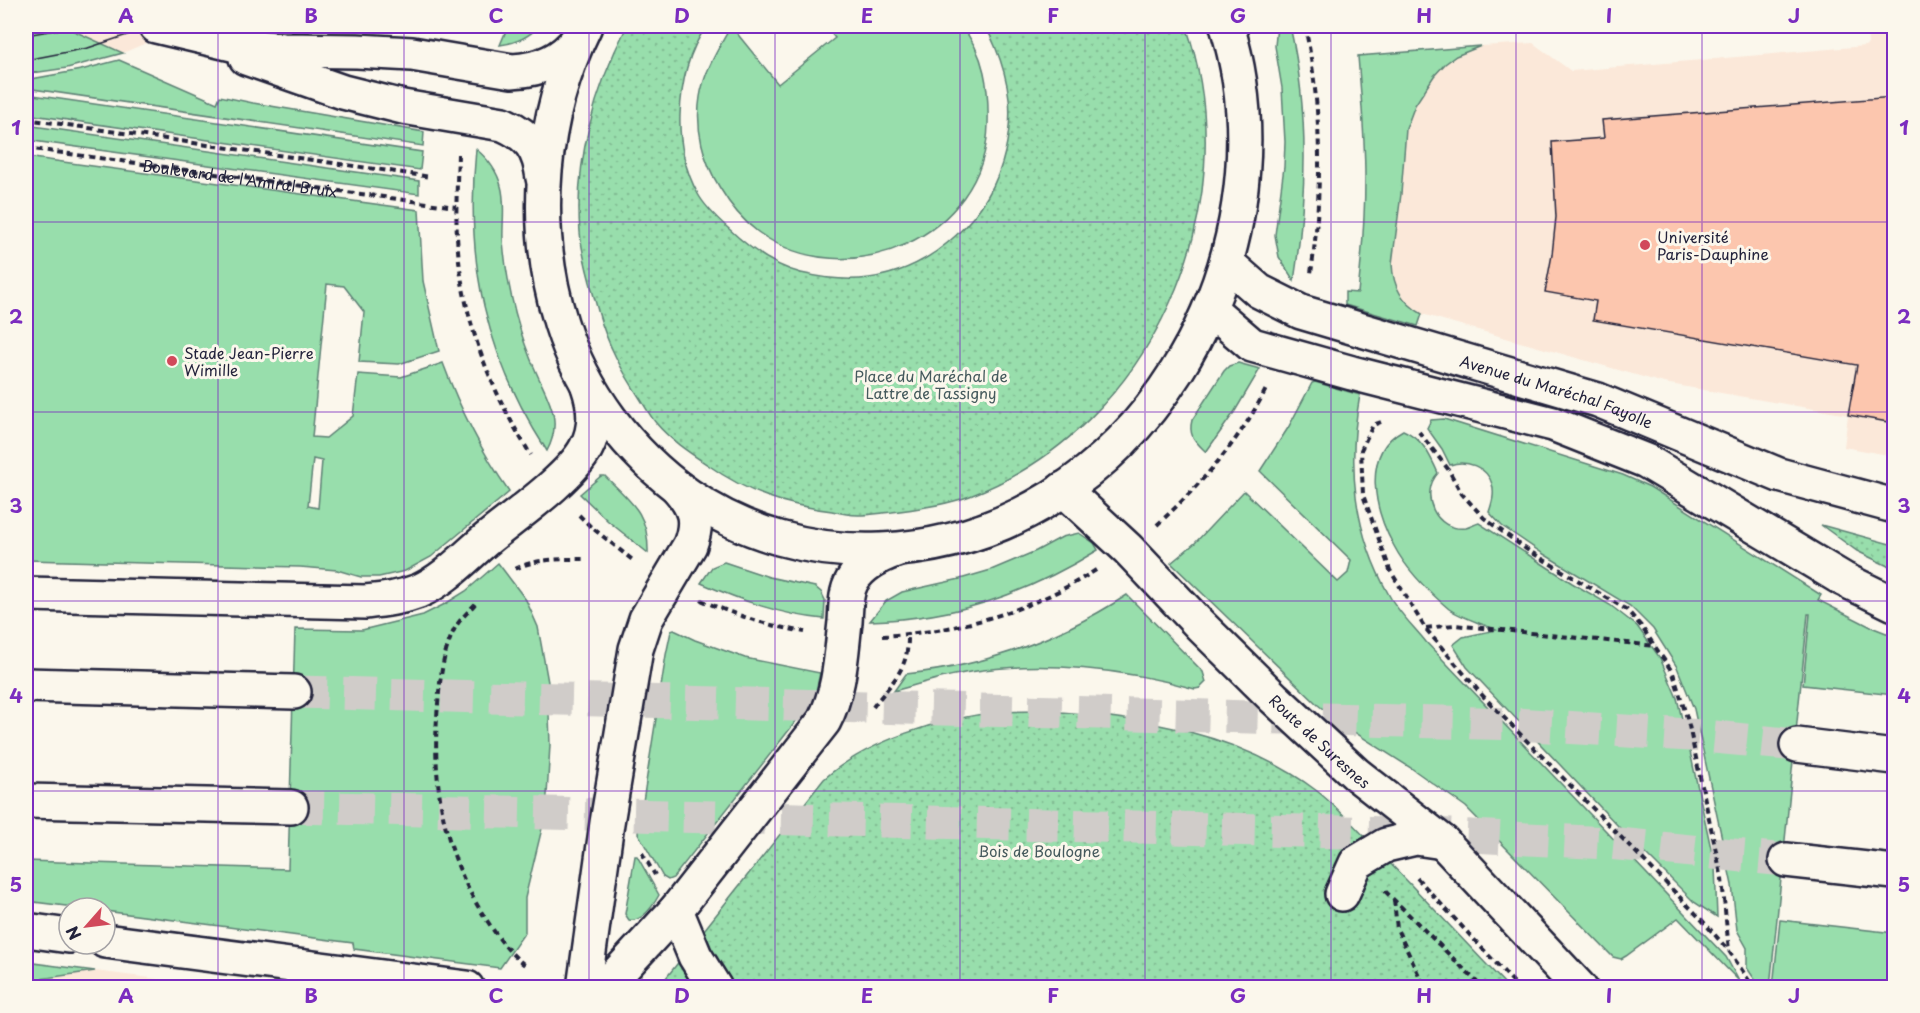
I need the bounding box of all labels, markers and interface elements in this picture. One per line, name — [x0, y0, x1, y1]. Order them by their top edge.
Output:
text: A — [118, 0, 134, 30]
text: B — [304, 0, 318, 30]
text: C — [488, 0, 504, 30]
text: D — [674, 0, 690, 30]
text: E — [861, 0, 873, 30]
text: F — [1047, 0, 1059, 30]
text: G — [1230, 0, 1246, 30]
text: H — [1416, 0, 1432, 30]
text: I — [1606, 0, 1612, 30]
text: J — [1788, 0, 1800, 30]
text: 1 — [11, 112, 21, 142]
text: 1 — [1899, 112, 1909, 142]
street label: Boulevard de l'Amiral Bruix — [141, 153, 339, 202]
place label: Université Paris-Dauphine — [1657, 225, 1769, 265]
marker: Université Paris-Dauphine — [1638, 238, 1652, 252]
text: 2 — [9, 301, 23, 331]
text: 2 — [1897, 301, 1911, 331]
place label: Stade Jean-Pierre Wimille — [184, 341, 314, 381]
street label: Avenue du Maréchal Fayolle — [1457, 348, 1657, 433]
marker: Stade Jean-Pierre Wimille — [165, 354, 179, 368]
park label: Place du Maréchal de Lattre de Tassigny — [854, 364, 1008, 404]
text: 3 — [9, 490, 23, 520]
text: 3 — [1897, 490, 1911, 520]
text: 4 — [9, 680, 23, 710]
text: 4 — [1897, 680, 1911, 710]
street label: Route de Suresnes — [1265, 688, 1376, 793]
park label: Bois de Boulogne — [978, 839, 1100, 862]
text: 5 — [10, 869, 22, 899]
text: 5 — [1898, 869, 1910, 899]
north arrow — [57, 896, 117, 956]
text: N — [59, 922, 86, 945]
text: A — [118, 980, 134, 1010]
text: B — [304, 980, 318, 1010]
text: C — [488, 980, 504, 1010]
text: D — [674, 980, 690, 1010]
text: E — [861, 980, 873, 1010]
text: F — [1047, 980, 1059, 1010]
text: G — [1230, 980, 1246, 1010]
text: H — [1416, 980, 1432, 1010]
text: I — [1606, 980, 1612, 1010]
text: J — [1788, 980, 1800, 1010]

